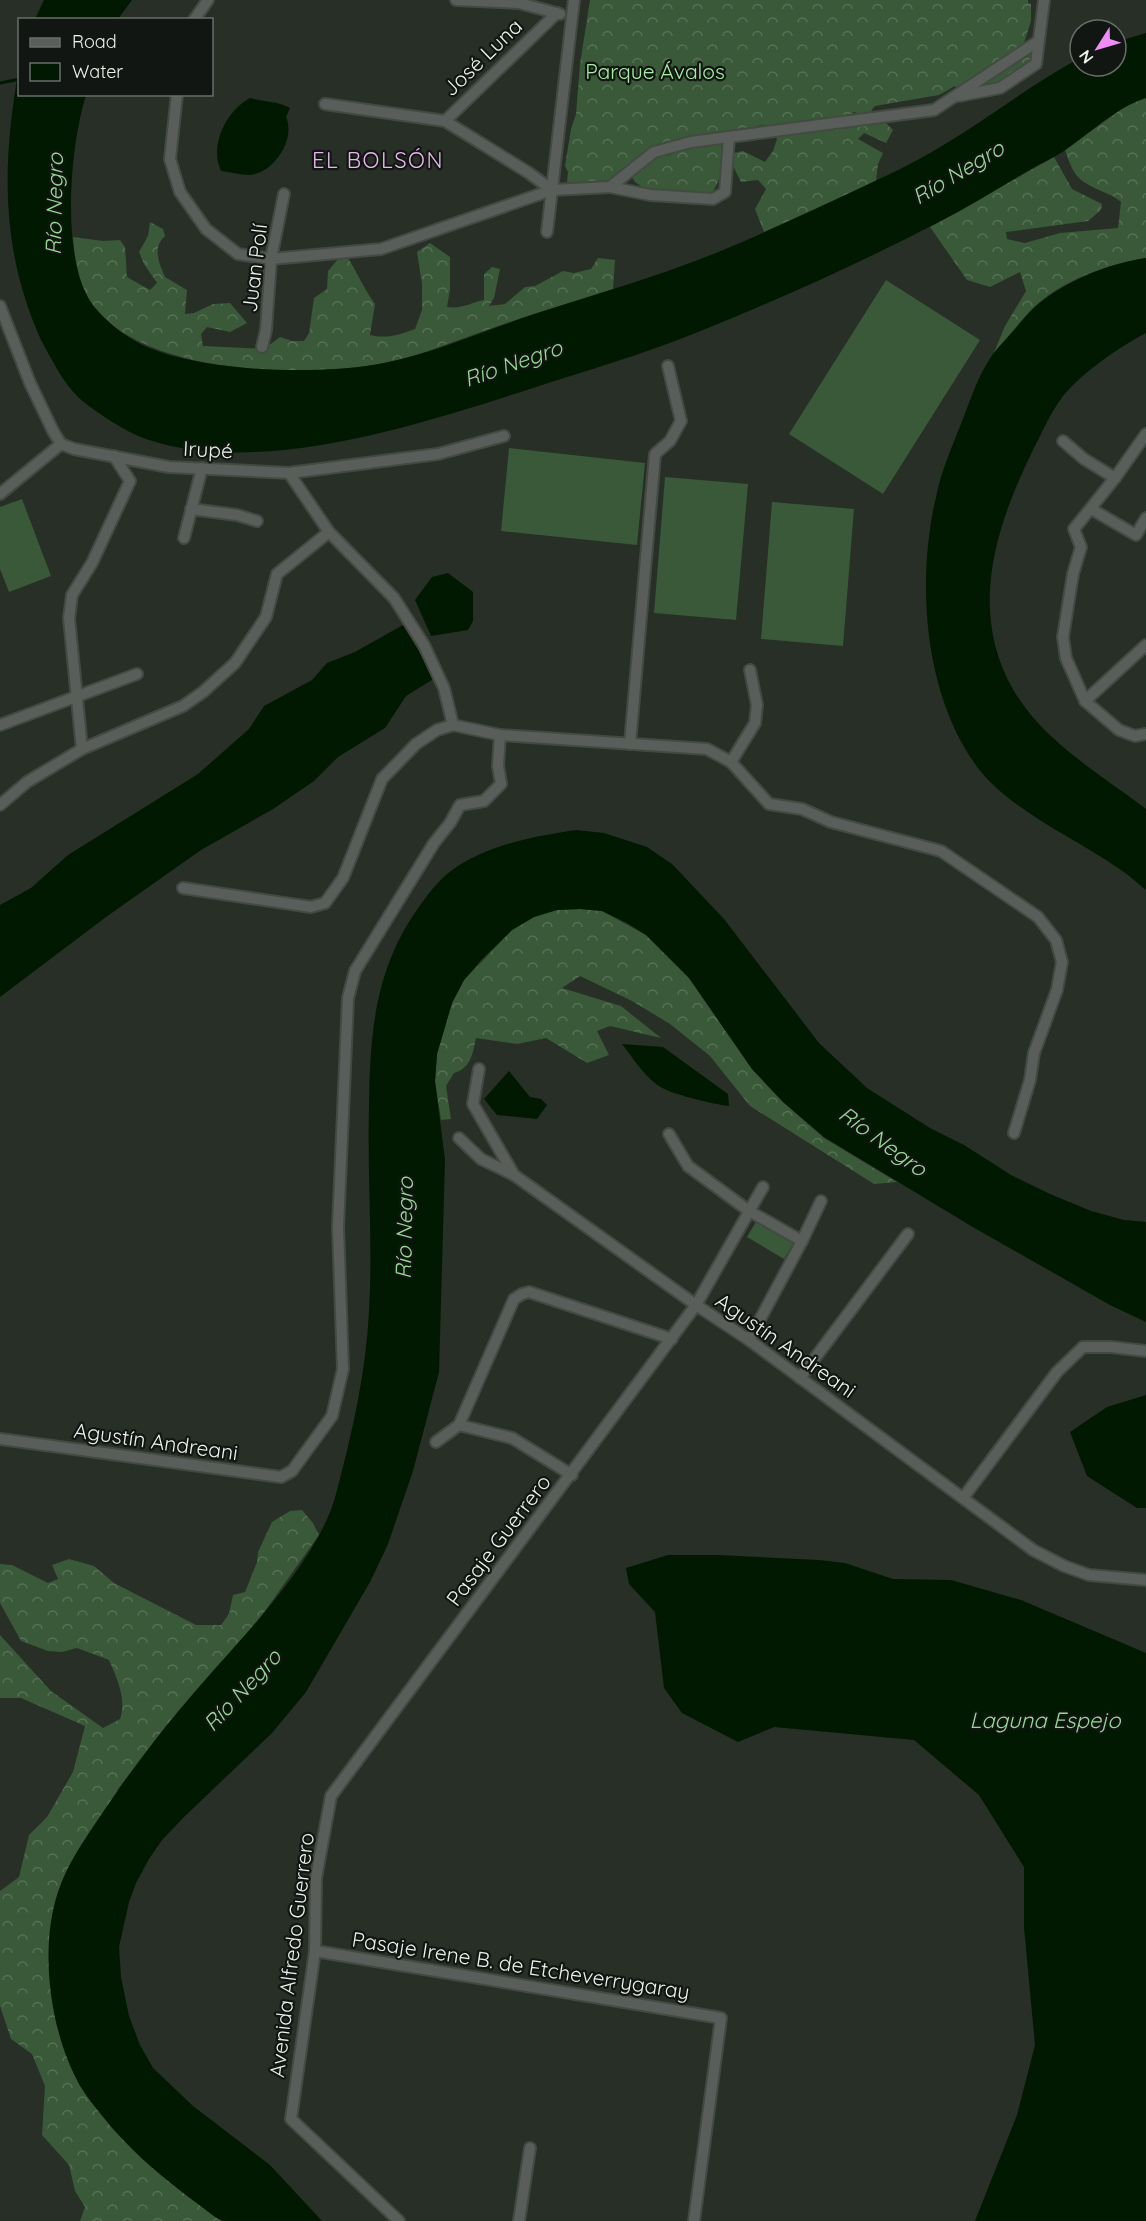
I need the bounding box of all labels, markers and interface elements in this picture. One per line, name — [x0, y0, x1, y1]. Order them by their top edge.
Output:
street label: José Luna — [437, 13, 527, 101]
legend — [18, 18, 213, 96]
north arrow — [1068, 18, 1128, 78]
text: Road — [72, 30, 117, 53]
text: N — [1074, 46, 1098, 68]
park label: Parque Ávalos — [585, 58, 725, 84]
text: Water — [72, 60, 123, 83]
water label: Río Negro — [907, 133, 1010, 210]
district label: EL BOLSÓN — [312, 146, 444, 174]
water label: Río Negro — [39, 151, 69, 255]
street label: Juan Polí — [236, 222, 272, 314]
water label: Río Negro — [460, 333, 567, 393]
street label: Irupé — [182, 435, 234, 463]
water label: Río Negro — [833, 1100, 934, 1183]
water label: Río Negro — [389, 1175, 419, 1279]
street label: Agustín Andreani — [711, 1287, 861, 1403]
street label: Agustín Andreani — [72, 1417, 240, 1465]
street label: Pasaje Guerrero — [440, 1469, 556, 1611]
water label: Río Negro — [197, 1642, 288, 1737]
water label: Laguna Espejo — [970, 1706, 1122, 1734]
street label: Avenida Alfredo Guerrero — [263, 1831, 319, 2079]
street label: Pasaje Irene B. de Etcheverrygaray — [350, 1925, 692, 2005]

